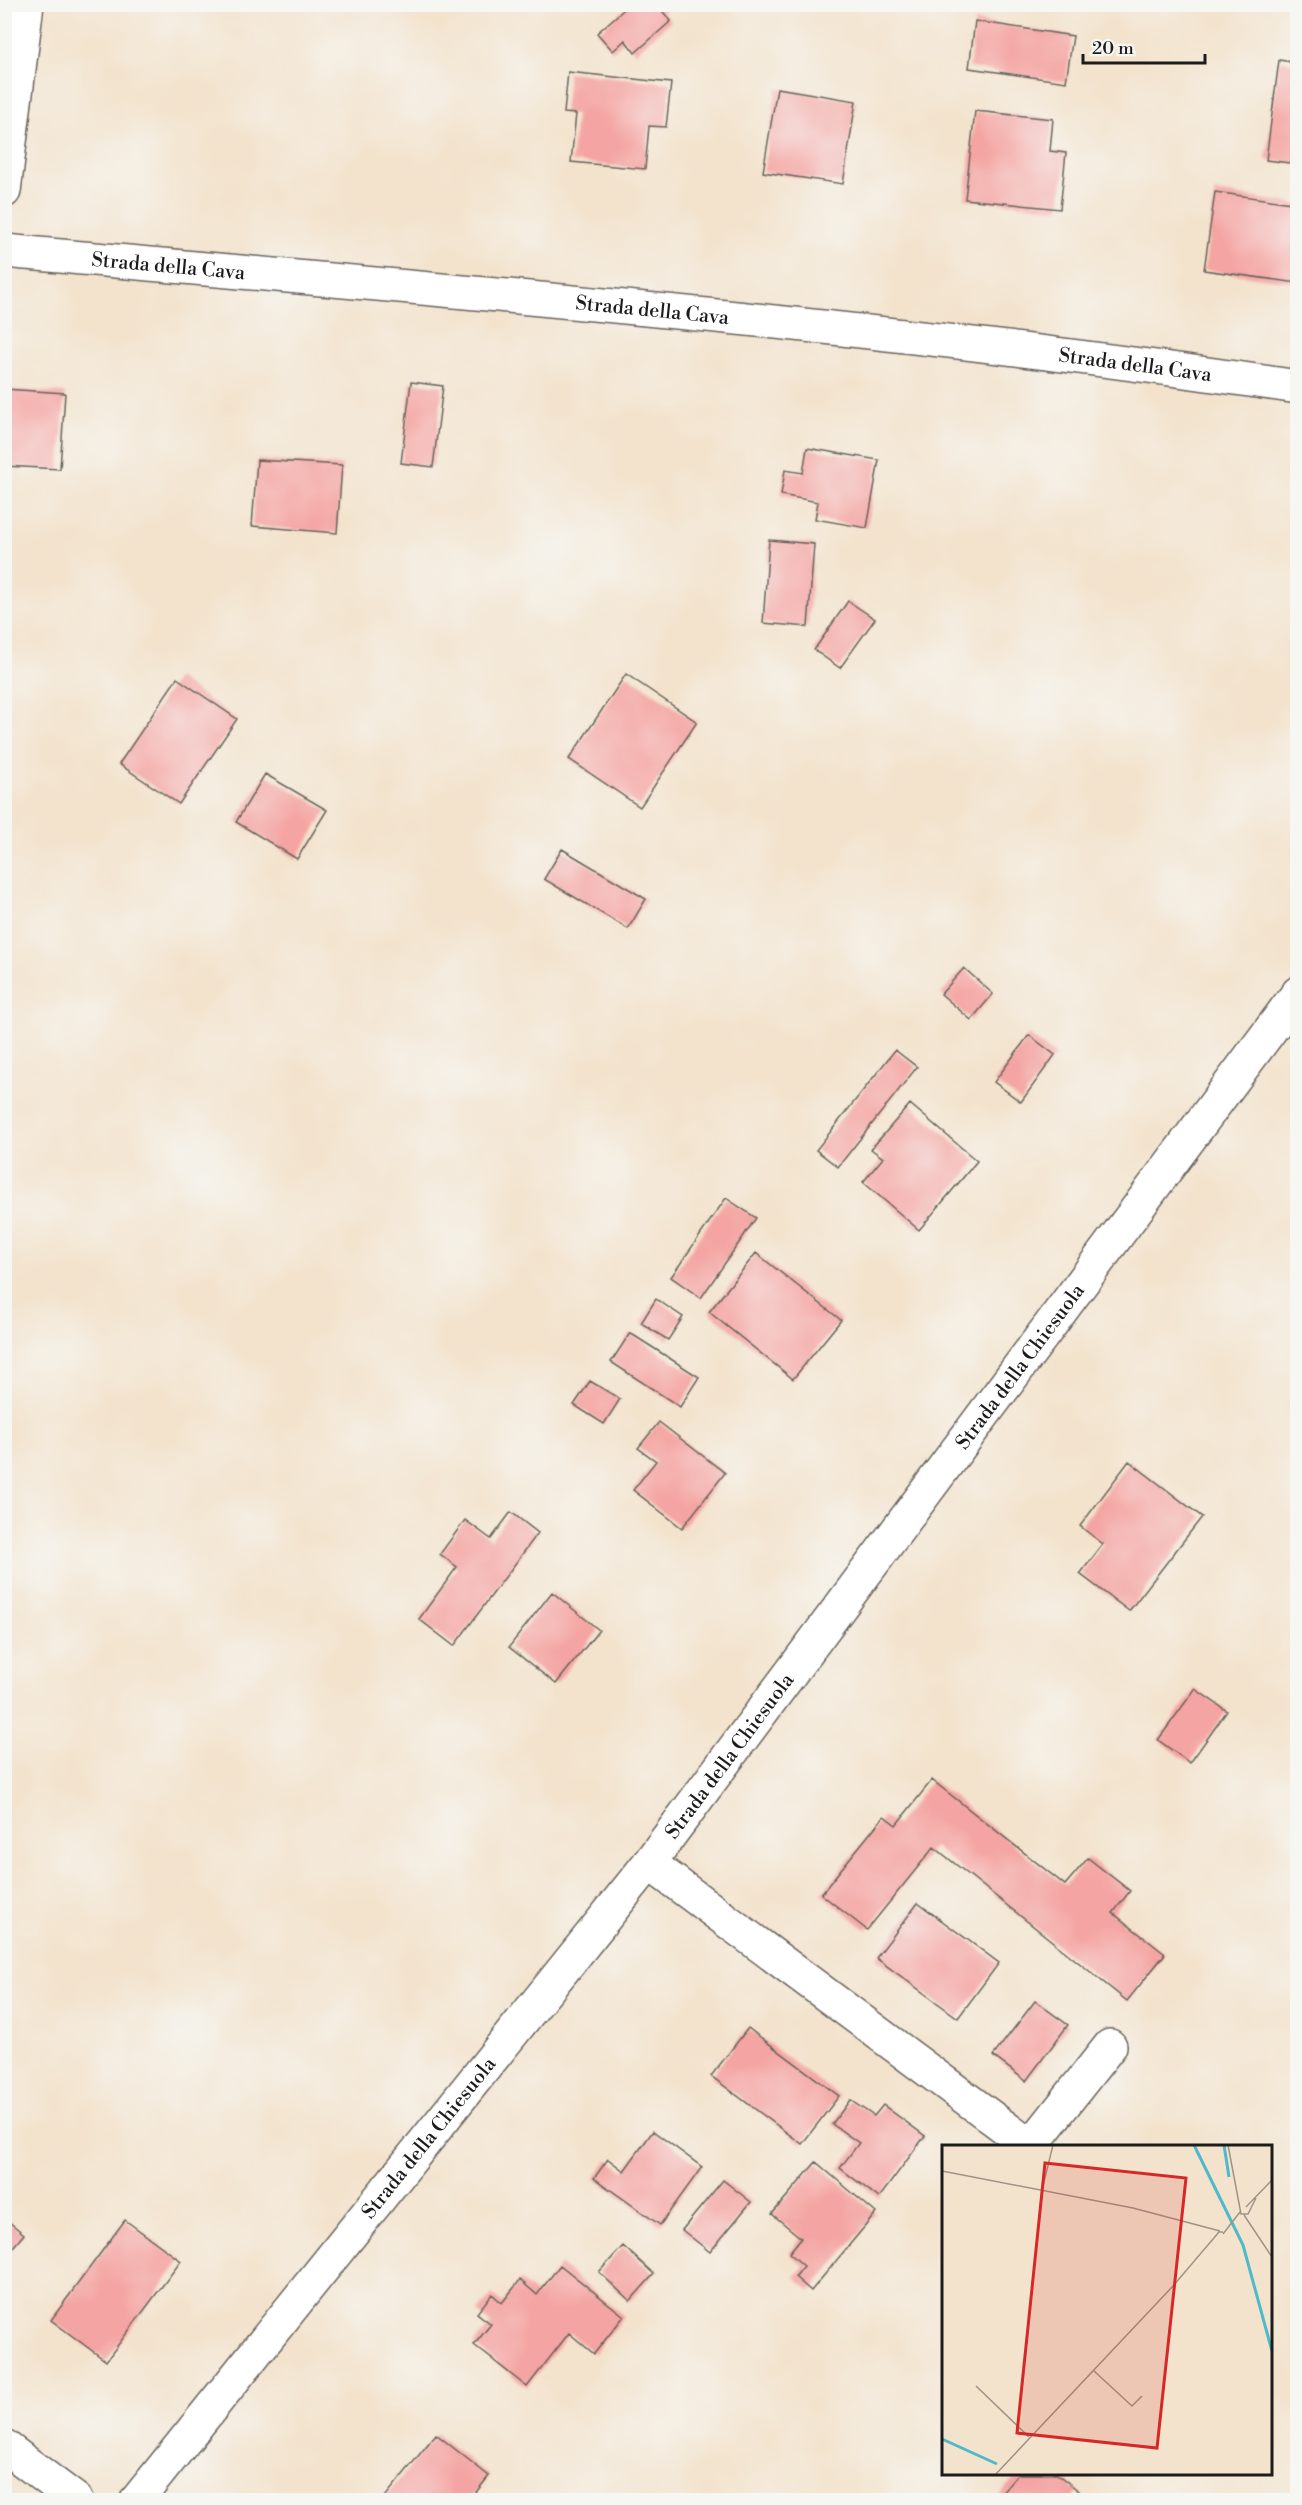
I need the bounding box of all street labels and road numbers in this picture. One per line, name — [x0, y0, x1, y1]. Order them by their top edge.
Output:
street label: Strada della Cava — [90, 248, 247, 286]
street label: Strada della Cava — [574, 291, 731, 331]
street label: Strada della Cava — [1057, 343, 1214, 389]
street label: Strada della Chiesuola — [951, 1279, 1091, 1455]
street label: Strada della Chiesuola — [660, 1668, 801, 1844]
street label: Strada della Chiesuola — [357, 2052, 503, 2224]

